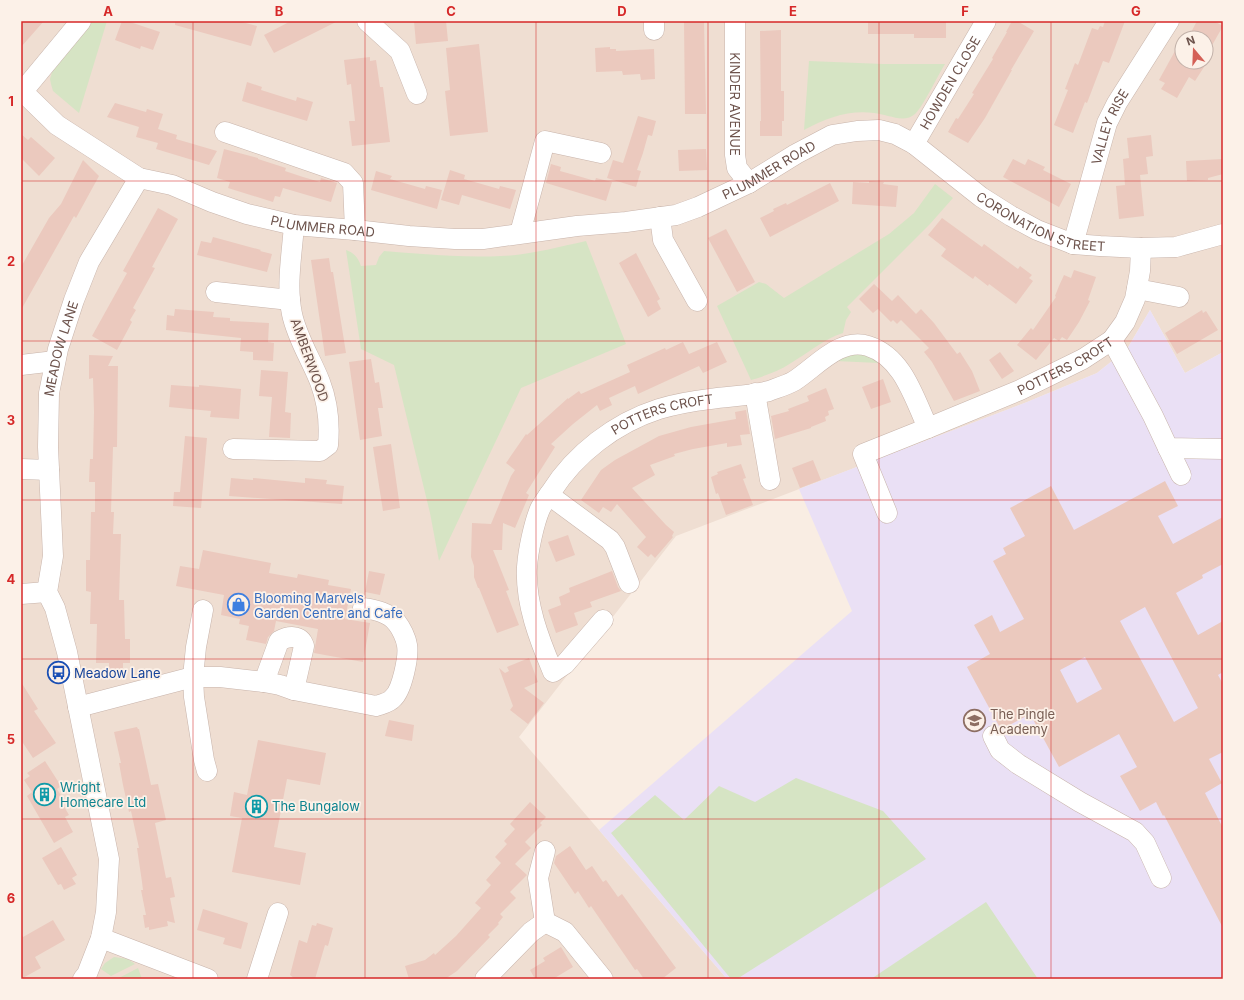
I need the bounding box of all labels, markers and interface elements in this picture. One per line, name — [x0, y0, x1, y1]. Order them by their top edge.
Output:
text: A — [103, 3, 113, 19]
text: B — [275, 3, 284, 19]
text: C — [446, 3, 456, 19]
text: D — [617, 3, 627, 19]
text: E — [789, 3, 797, 19]
text: F — [961, 3, 969, 19]
text: G — [1131, 3, 1141, 19]
north arrow — [1174, 30, 1214, 70]
street label: HOWDEN CLOSE — [916, 33, 983, 132]
text: N — [1184, 33, 1197, 49]
street label: KINDER AVENUE — [727, 52, 743, 156]
street label: VALLEY RISE — [1088, 86, 1132, 166]
text: 1 — [8, 93, 14, 109]
street label: PLUMMER ROAD — [720, 137, 818, 202]
street label: CORONATION STREET — [973, 188, 1106, 254]
street label: PLUMMER ROAD — [269, 212, 376, 240]
text: 2 — [7, 253, 15, 269]
street label: MEADOW LANE — [41, 299, 81, 398]
street label: AMBERWOOD — [288, 316, 332, 404]
street label: POTTERS CROFT — [1015, 333, 1116, 398]
street label: POTTERS CROFT — [608, 391, 714, 438]
text: 3 — [7, 412, 15, 428]
text: 4 — [7, 571, 16, 587]
place label: Blooming Marvels Garden Centre and Cafe — [254, 590, 403, 621]
shop icon: Blooming Marvels Garden Centre and Cafe — [225, 592, 251, 618]
bus stop icon: Meadow Lane — [46, 660, 72, 686]
place label: Meadow Lane — [74, 665, 160, 681]
place label: The Pingle Academy — [990, 706, 1055, 737]
school or university icon: The Pingle Academy — [961, 708, 987, 734]
text: 5 — [7, 731, 15, 747]
place label: Wright Homecare Ltd — [60, 779, 146, 810]
building icon: Wright Homecare Ltd — [32, 781, 58, 807]
building icon: The Bungalow — [244, 793, 270, 819]
place label: The Bungalow — [272, 798, 360, 814]
text: 6 — [7, 890, 15, 906]

